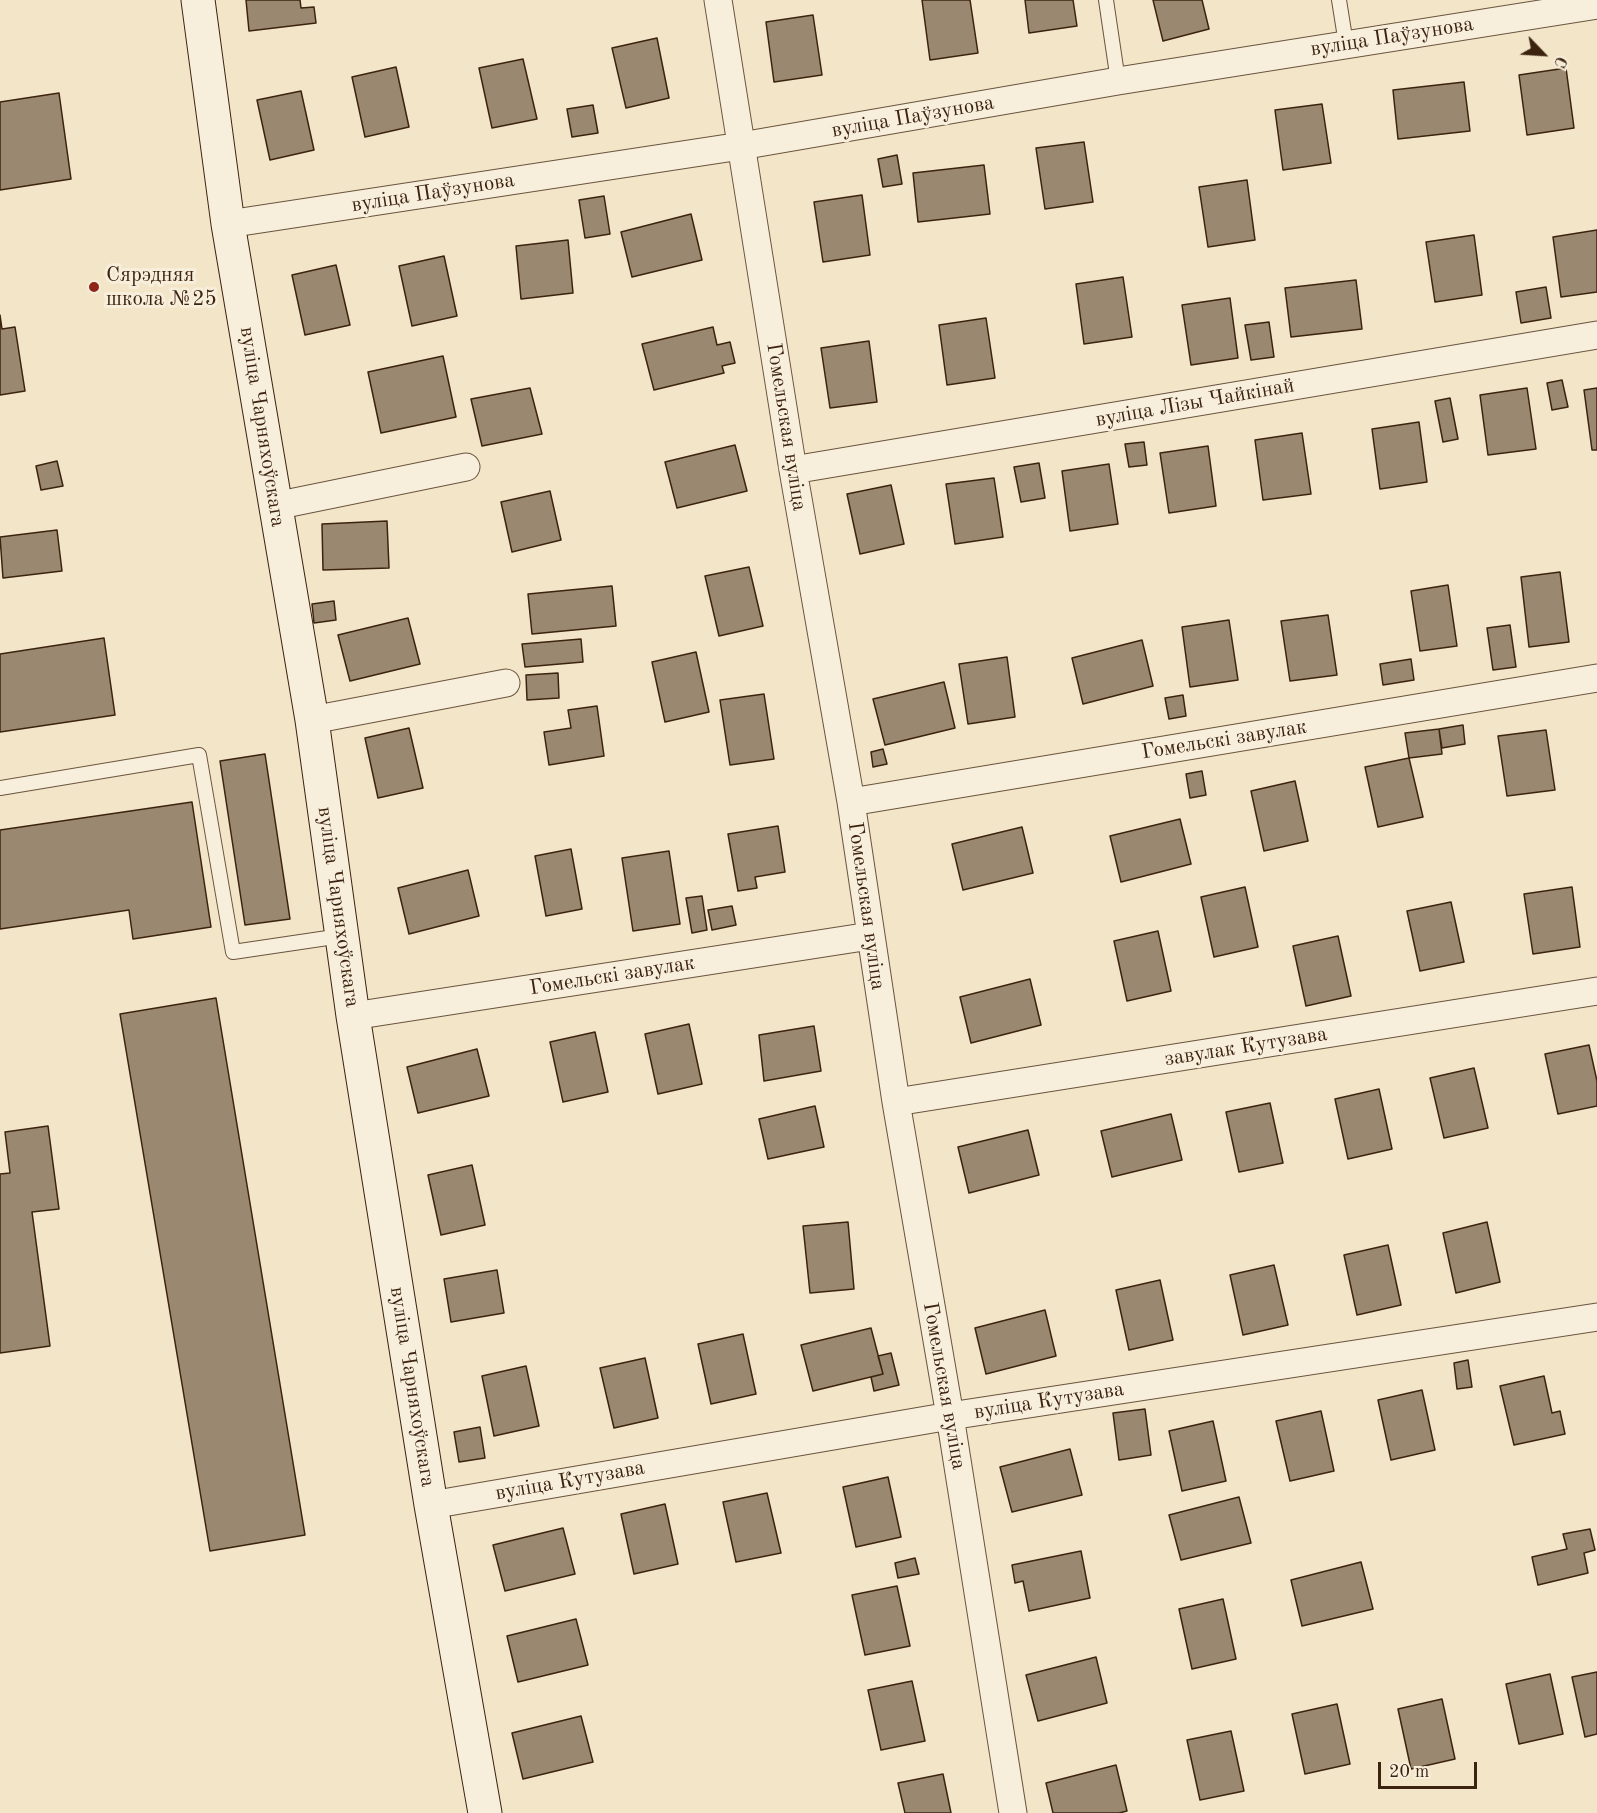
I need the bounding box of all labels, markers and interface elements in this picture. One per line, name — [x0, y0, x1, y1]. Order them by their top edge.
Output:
street label: вуліца Паўзунова — [1309, 12, 1475, 62]
north arrow — [1513, 24, 1573, 84]
text: С — [1550, 53, 1569, 70]
street label: вуліца Паўзунова — [830, 90, 996, 144]
street label: вуліца Паўзунова — [350, 168, 516, 218]
place label: Сярэдняя школа №25 — [106, 262, 217, 312]
marker: Сярэдняя школа №25 — [87, 280, 101, 294]
street label: вуліца Чарняхоўскага — [234, 325, 290, 529]
street label: Гомельская вуліца — [760, 341, 812, 513]
street label: вуліца Лізы Чайкінай — [1094, 373, 1296, 433]
street label: Гомельскі завулак — [1140, 714, 1308, 766]
street label: вуліца Чарняхоўскага — [311, 805, 365, 1009]
street label: Гомельская вуліца — [842, 820, 890, 992]
street label: Гомельскі завулак — [528, 950, 696, 1002]
street label: завулак Кутузава — [1163, 1022, 1329, 1072]
street label: вуліца Чарняхоўскага — [384, 1285, 440, 1489]
street label: Гомельская вуліца — [917, 1300, 971, 1472]
street label: вуліца Кутузава — [972, 1377, 1126, 1425]
street label: вуліца Кутузава — [493, 1455, 647, 1507]
scale bar — [1381, 1750, 1480, 1788]
text: 20 m — [1389, 1763, 1429, 1781]

